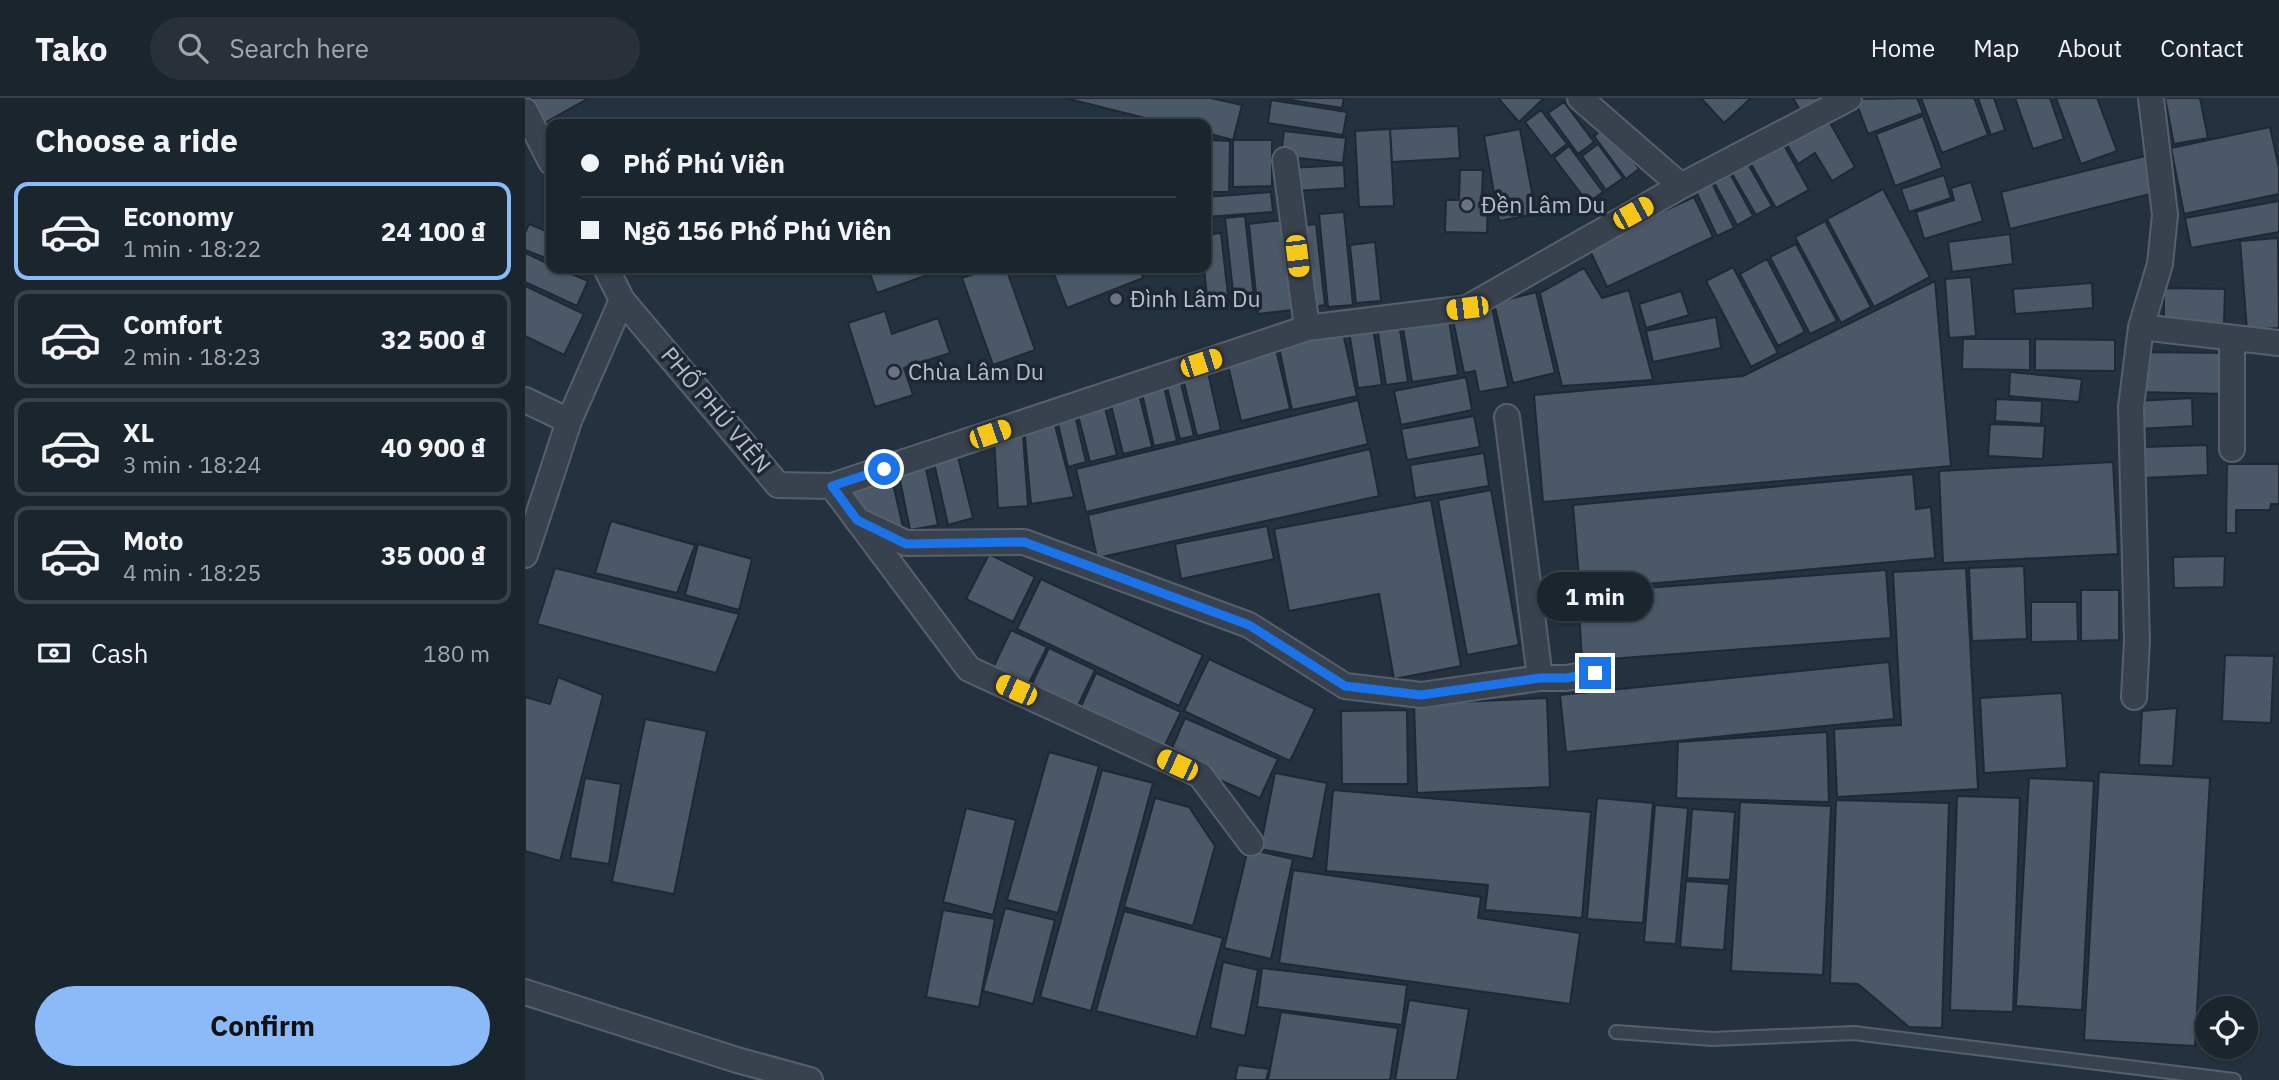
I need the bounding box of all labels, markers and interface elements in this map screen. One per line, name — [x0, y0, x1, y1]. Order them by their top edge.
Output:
search box — [150, 17, 640, 80]
text: Tako — [35, 27, 108, 70]
icon: search — [174, 29, 212, 67]
text: Search here — [230, 31, 369, 65]
text: Home — [1871, 32, 1935, 64]
text: Map — [1973, 32, 2019, 64]
text: About — [2057, 32, 2122, 64]
text: Contact — [2160, 32, 2244, 64]
text: Choose a ride — [35, 119, 238, 161]
text: Phố Phú Viên — [623, 146, 785, 180]
place label: Đền Lâm Du — [1481, 189, 1605, 219]
car — [1610, 194, 1657, 232]
marker: Đền Lâm Du — [1459, 197, 1475, 213]
text: Economy — [123, 199, 234, 233]
icon: car — [39, 200, 102, 263]
text: Ngõ 156 Phố Phú Viên — [623, 213, 892, 247]
text: 24 100 ₫ — [381, 214, 486, 248]
text: 1 min · 18:22 — [123, 233, 261, 263]
car — [1285, 234, 1310, 278]
place label: Đình Lâm Du — [1130, 283, 1261, 313]
marker: Đình Lâm Du — [1108, 291, 1124, 307]
car — [1445, 295, 1490, 321]
text: Comfort — [123, 307, 222, 341]
icon: car — [39, 308, 102, 371]
text: 32 500 ₫ — [381, 322, 486, 356]
street label: PHỐ PHÚ VIÊN — [655, 339, 779, 479]
text: 2 min · 18:23 — [123, 341, 261, 371]
car — [1178, 347, 1225, 379]
place label: Chùa Lâm Du — [908, 356, 1044, 386]
marker: Chùa Lâm Du — [886, 364, 902, 380]
text: XL — [123, 415, 154, 449]
icon: car — [39, 416, 102, 479]
car — [967, 417, 1014, 451]
text: 40 900 ₫ — [381, 430, 486, 464]
text: 3 min · 18:24 — [123, 449, 261, 479]
route start — [868, 453, 900, 485]
text: Moto — [123, 523, 183, 557]
icon: car — [39, 524, 102, 587]
text: 35 000 ₫ — [381, 538, 486, 572]
text: 4 min · 18:25 — [123, 557, 261, 587]
callout: 1 min — [1537, 572, 1653, 620]
text: 1 min — [1565, 581, 1625, 611]
icon: cash — [35, 634, 73, 672]
text: Cash — [91, 636, 148, 670]
text: 180 m — [423, 638, 490, 668]
route end — [1579, 657, 1611, 689]
car — [993, 672, 1040, 708]
car — [1154, 747, 1201, 783]
button: Confirm — [35, 986, 490, 1066]
map controls — [2195, 996, 2258, 1059]
button: locate — [2195, 996, 2258, 1059]

